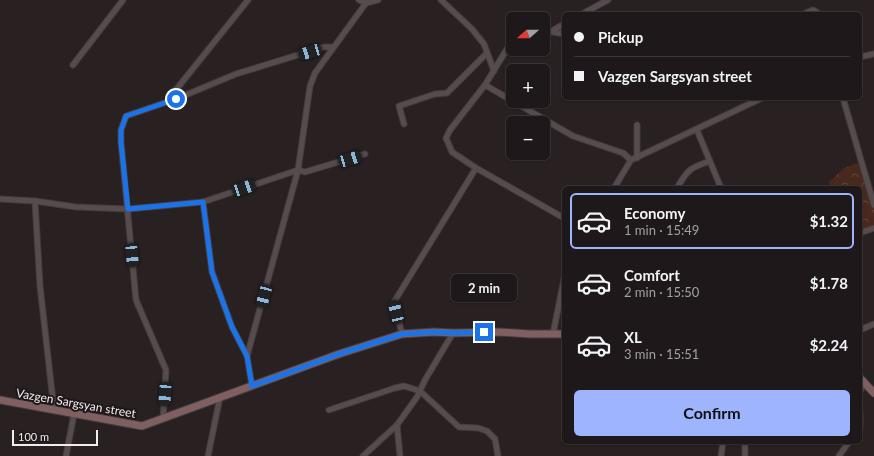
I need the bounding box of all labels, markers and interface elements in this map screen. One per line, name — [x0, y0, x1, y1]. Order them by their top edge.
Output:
north arrow — [506, 12, 550, 56]
map controls — [506, 12, 550, 160]
text: Pickup — [598, 28, 643, 46]
car — [297, 43, 323, 61]
button: + — [506, 64, 550, 108]
text: Vazgen Sargsyan street — [598, 67, 752, 85]
route start — [167, 90, 185, 108]
button: − — [506, 116, 550, 160]
car — [337, 150, 363, 168]
car — [231, 178, 257, 198]
icon: car — [576, 203, 612, 239]
text: Economy — [624, 204, 685, 222]
text: $1.32 — [810, 212, 848, 230]
text: 1 min · 15:49 — [624, 222, 699, 238]
car — [125, 243, 139, 267]
icon: car — [576, 265, 612, 301]
text: Comfort — [624, 266, 680, 284]
callout: 2 min — [451, 274, 517, 302]
text: $1.78 — [810, 274, 848, 292]
text: 2 min — [468, 280, 500, 296]
car — [255, 283, 273, 309]
text: 2 min · 15:50 — [624, 284, 699, 300]
car — [387, 299, 405, 325]
route end — [475, 323, 493, 341]
icon: car — [576, 327, 612, 363]
text: XL — [624, 328, 642, 346]
text: $2.24 — [810, 336, 848, 354]
text: 3 min · 15:51 — [624, 346, 699, 362]
car — [158, 382, 172, 406]
street label: Vazgen Sargsyan street — [15, 385, 138, 421]
button: Confirm — [574, 390, 850, 436]
scale bar — [12, 428, 98, 447]
text: 100 m — [18, 430, 49, 443]

